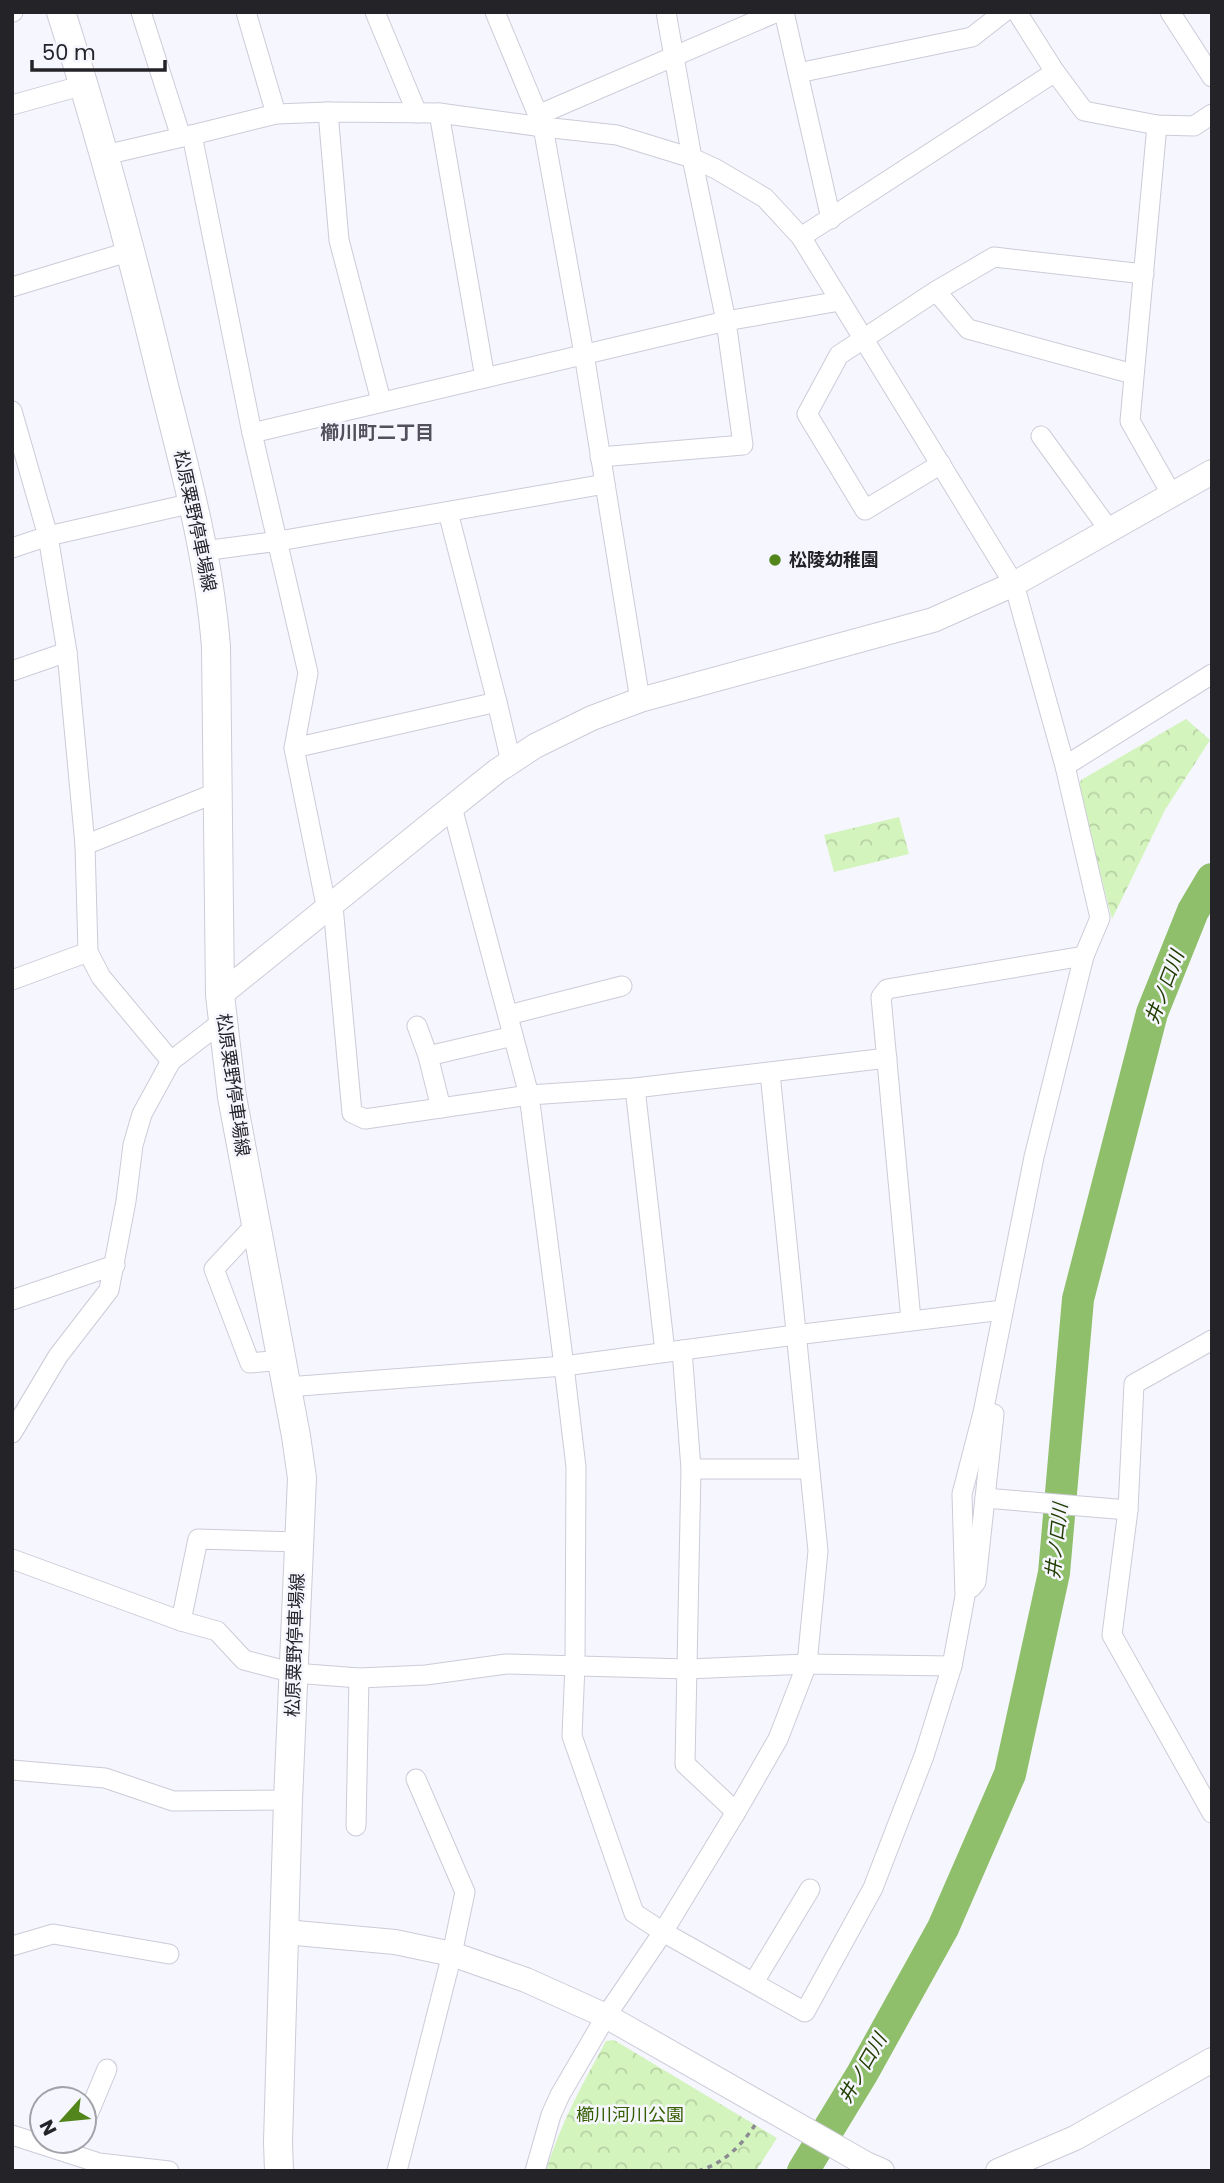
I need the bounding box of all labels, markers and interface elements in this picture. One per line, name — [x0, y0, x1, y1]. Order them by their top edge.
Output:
scale bar — [32, 28, 164, 72]
text: 50 m — [42, 38, 96, 67]
district label: 櫛川町二丁目 — [320, 419, 434, 446]
street label: 松原粟野停車場線 — [168, 448, 223, 594]
place label: 松陵幼稚園 — [789, 547, 879, 572]
marker: 松陵幼稚園 — [767, 552, 783, 568]
water label: 井ノ口川 — [1138, 945, 1191, 1028]
street label: 松原粟野停車場線 — [211, 1012, 256, 1158]
water label: 井ノ口川 — [1039, 1500, 1074, 1580]
street label: 松原粟野停車場線 — [279, 1573, 310, 1717]
water label: 井ノ口川 — [832, 2027, 894, 2108]
north arrow — [28, 2085, 98, 2155]
park label: 櫛川河川公園 — [576, 2102, 684, 2127]
text: N — [33, 2115, 64, 2140]

